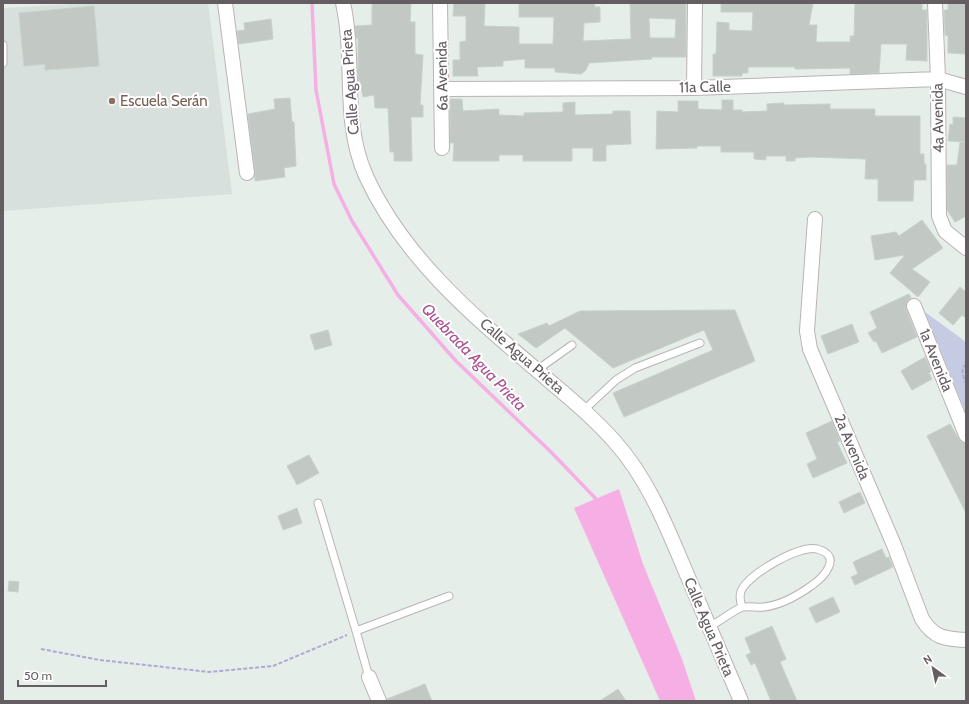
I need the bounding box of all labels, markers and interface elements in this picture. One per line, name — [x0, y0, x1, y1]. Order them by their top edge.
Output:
street label: Calle Agua Prieta — [337, 28, 363, 135]
street label: 6a Avenida — [432, 40, 452, 111]
street label: 11a Calle — [679, 78, 731, 96]
street label: 4a Avenida — [928, 82, 948, 153]
place label: Escuela Serán — [120, 92, 208, 110]
marker: Escuela Serán — [107, 96, 117, 106]
water label: Quebrada Agua Prieta — [418, 299, 530, 415]
street label: Calle Agua Prieta — [476, 314, 568, 398]
street label: 1a Avenida — [915, 326, 957, 395]
street label: 2a Avenida — [830, 412, 874, 483]
street label: Calle Agua Prieta — [680, 575, 738, 680]
north arrow — [913, 648, 953, 688]
text: N — [920, 652, 935, 668]
scale bar — [18, 662, 106, 688]
text: 50 m — [24, 668, 52, 683]

